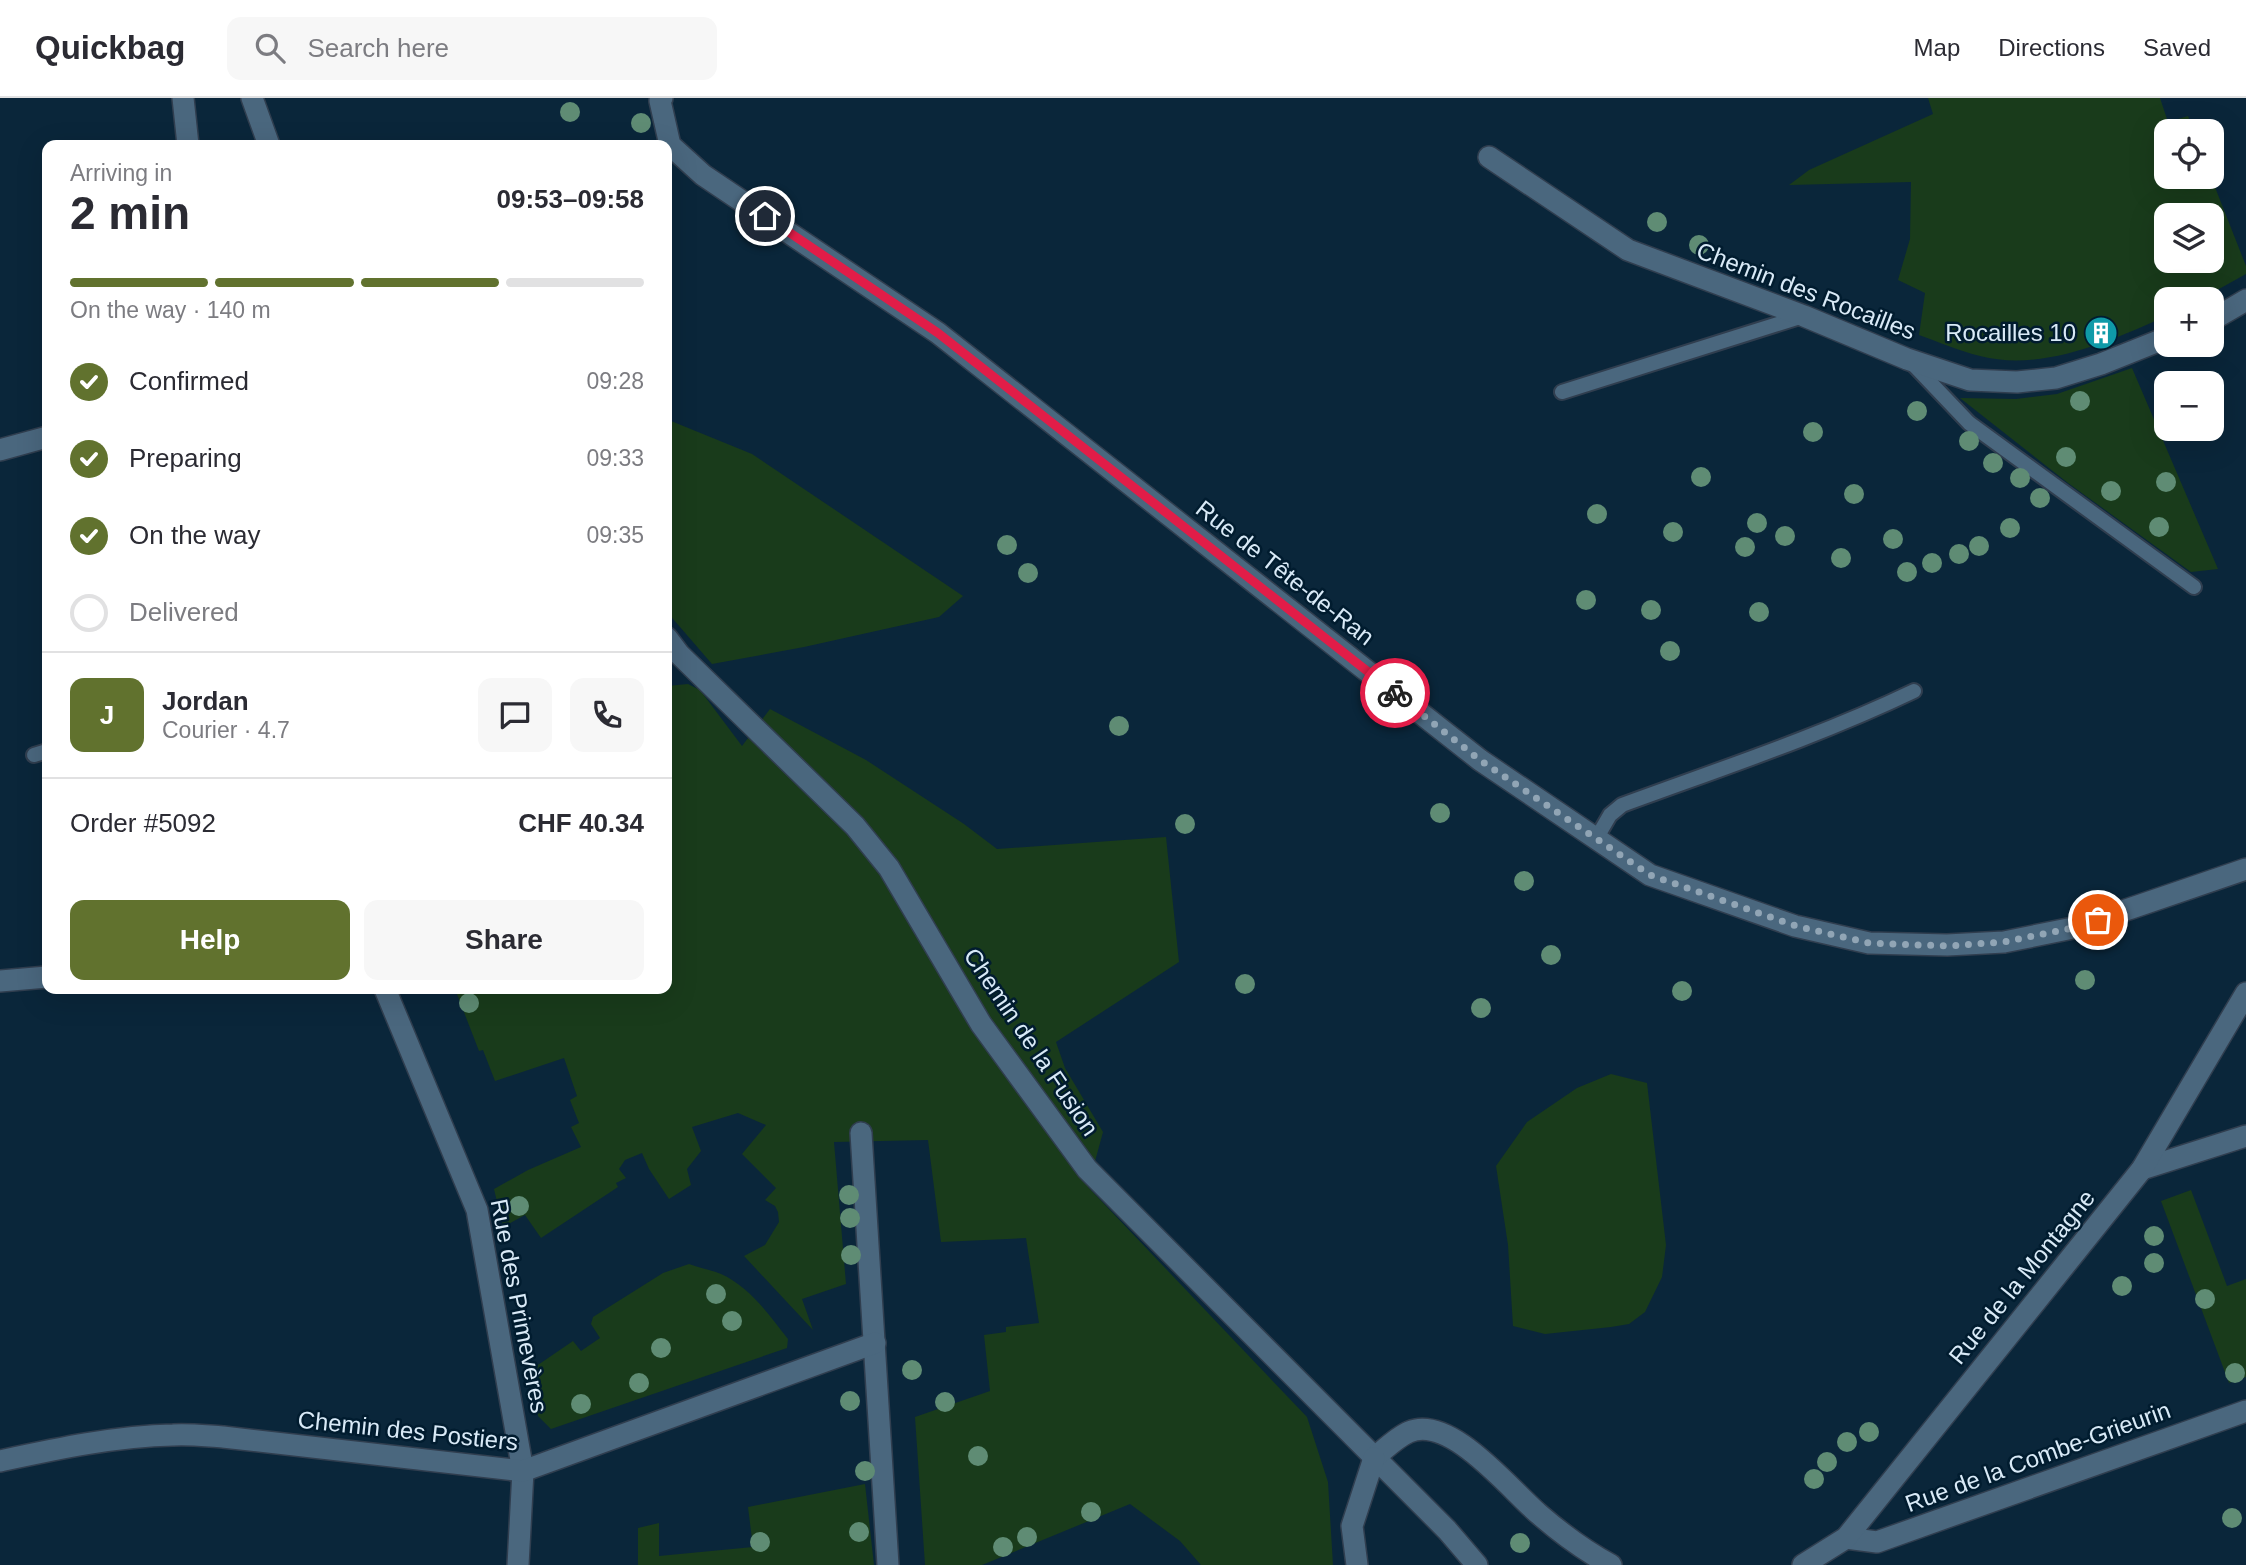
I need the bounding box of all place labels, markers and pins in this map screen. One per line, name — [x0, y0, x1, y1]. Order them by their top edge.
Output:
pin — [735, 186, 795, 246]
building icon: Rocailles 10 — [2082, 314, 2120, 352]
place label: Rocailles 10 — [1945, 319, 2076, 346]
pin — [2068, 890, 2128, 950]

